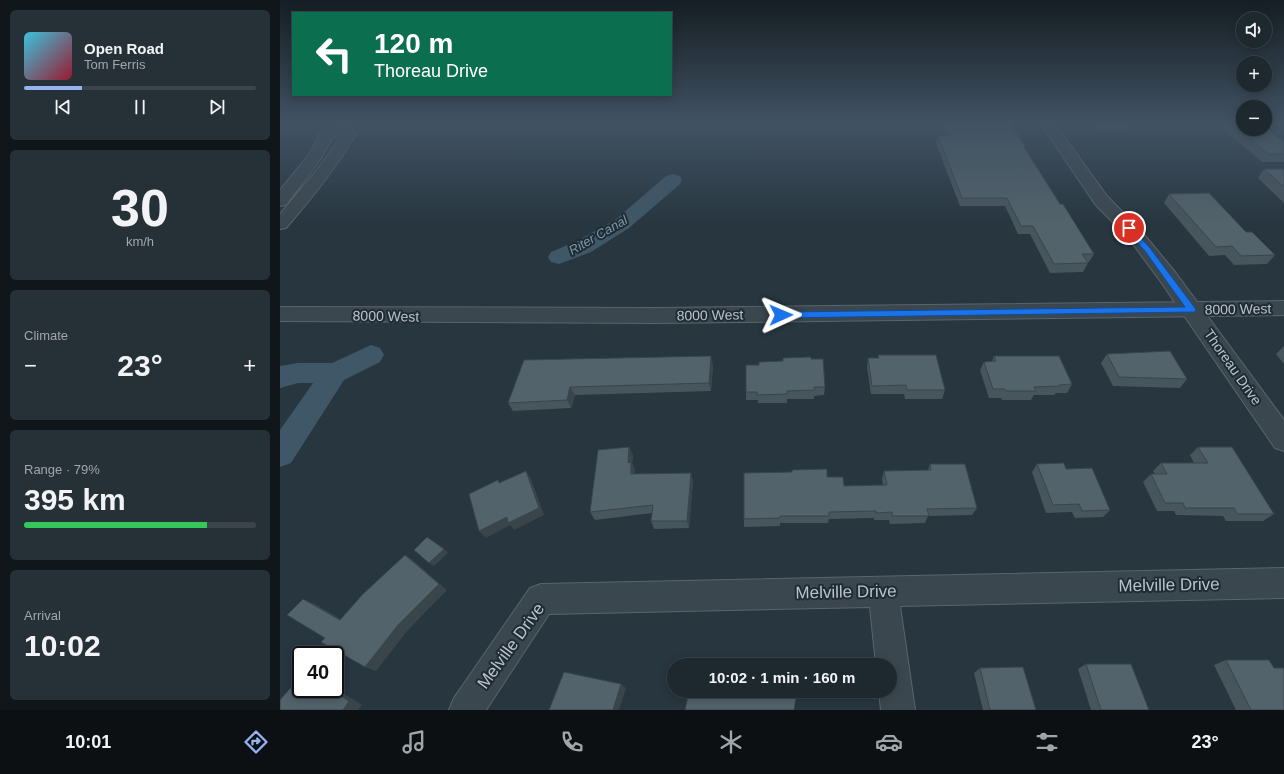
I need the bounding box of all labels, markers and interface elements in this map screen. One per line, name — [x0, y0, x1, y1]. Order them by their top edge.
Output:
map controls — [1236, 12, 1272, 136]
button: sound — [1236, 12, 1272, 48]
icon: left — [308, 28, 360, 80]
text: 120 m — [374, 28, 453, 59]
text: Open Road — [84, 40, 164, 57]
button: + — [1236, 56, 1272, 92]
text: Tom Ferris — [84, 57, 145, 72]
text: Thoreau Drive — [374, 61, 488, 81]
icon: previous — [52, 96, 74, 118]
icon: pause — [129, 96, 151, 118]
icon: next — [206, 96, 228, 118]
button: − — [1236, 100, 1272, 136]
text: 30 — [111, 179, 169, 237]
pin — [1112, 211, 1146, 245]
water label: Riter Canal — [566, 212, 631, 258]
icon: arrive — [1118, 217, 1140, 239]
text: km/h — [126, 234, 154, 249]
position arrow — [760, 294, 802, 336]
street label: 8000 West — [1205, 300, 1272, 318]
street label: 8000 West — [677, 306, 744, 324]
street label: 8000 West — [353, 307, 420, 325]
street label: Thoreau Drive — [1201, 326, 1265, 408]
text: Climate — [24, 328, 68, 343]
text: 23° — [117, 349, 163, 382]
text: − — [24, 353, 37, 378]
text: + — [243, 353, 256, 378]
text: Range · 79% — [24, 462, 100, 477]
text: 395 km — [24, 483, 126, 516]
street label: Melville Drive — [1118, 575, 1220, 595]
street label: Melville Drive — [795, 582, 897, 602]
street label: Melville Drive — [474, 600, 548, 692]
text: Arrival — [24, 608, 61, 623]
text: 10:02 — [24, 629, 101, 662]
speed limit sign: 40 — [292, 646, 344, 698]
text: 10:02 · 1 min · 160 m — [709, 669, 855, 686]
icon: directions — [242, 728, 270, 756]
icon: music — [400, 728, 428, 756]
icon: phone — [558, 728, 586, 756]
icon: climate — [717, 728, 745, 756]
icon: car — [875, 728, 903, 756]
icon: filters — [1033, 728, 1061, 756]
text: 10:01 — [65, 732, 111, 752]
text: 23° — [1192, 732, 1219, 752]

